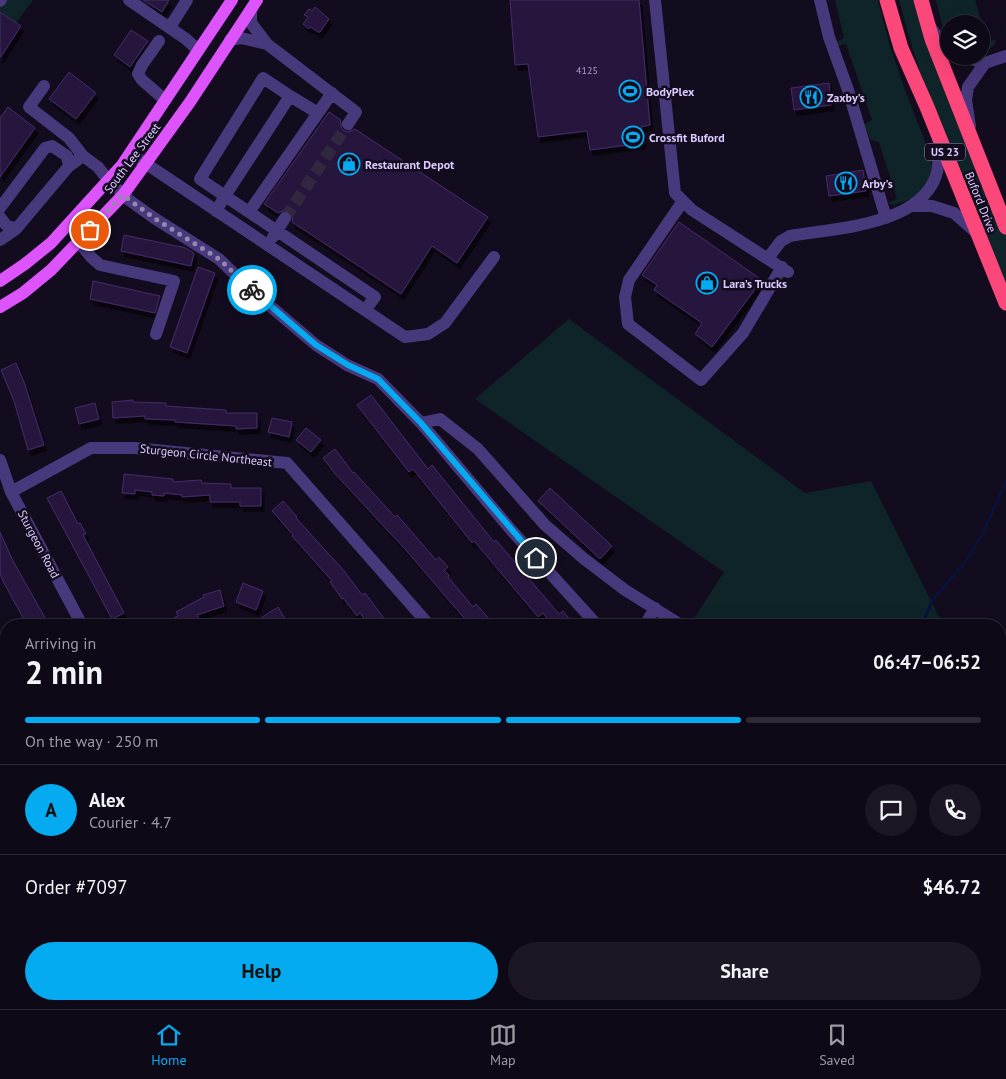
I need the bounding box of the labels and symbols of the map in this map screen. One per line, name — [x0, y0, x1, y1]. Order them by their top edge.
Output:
house number: 4125 — [576, 64, 598, 77]
sports icon: BodyPlex — [618, 79, 642, 103]
place label: BodyPlex — [646, 84, 695, 99]
restaurant icon: Zaxby's — [799, 85, 823, 109]
place label: Zaxby's — [827, 90, 865, 105]
street label: South Lee Street — [101, 120, 163, 196]
sports icon: Crossfit Buford — [621, 125, 645, 149]
place label: Crossfit Buford — [649, 130, 725, 145]
road number: US 23 — [925, 144, 965, 160]
shop icon: Restaurant Depot — [337, 152, 361, 176]
place label: Restaurant Depot — [365, 157, 455, 172]
street label: Buford Drive — [962, 169, 1000, 235]
restaurant icon: Arby's — [834, 171, 858, 195]
place label: Arby's — [862, 176, 893, 191]
pin — [69, 209, 111, 251]
courier — [227, 265, 277, 315]
shop icon: Lara's Trucks — [695, 271, 719, 295]
place label: Lara's Trucks — [723, 276, 787, 291]
street label: Sturgeon Circle Northeast — [139, 441, 273, 469]
street label: Sturgeon Road — [15, 507, 63, 581]
pin — [515, 537, 557, 579]

